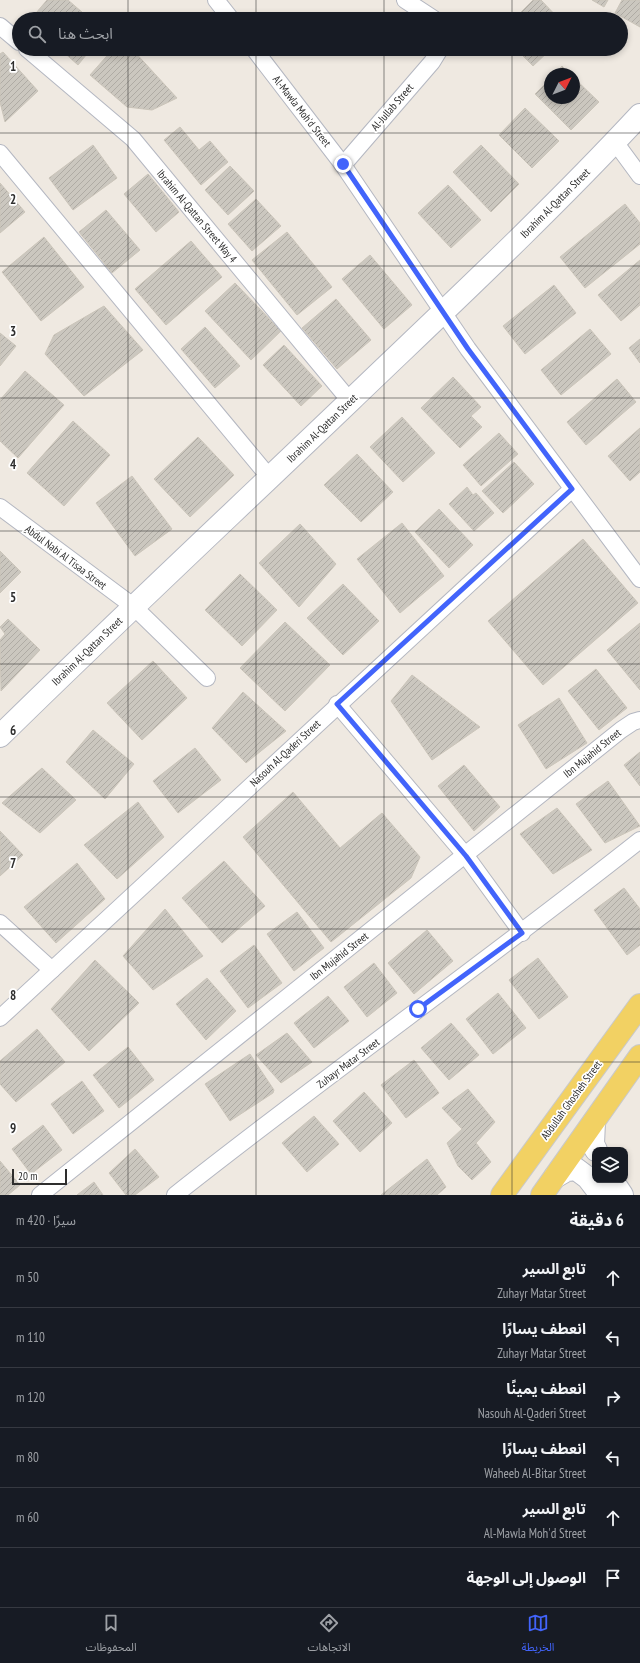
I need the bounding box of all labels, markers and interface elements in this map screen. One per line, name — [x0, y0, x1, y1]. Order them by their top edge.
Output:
search box — [12, 12, 628, 56]
icon: search — [26, 23, 48, 45]
text: ابحث هنا — [58, 24, 113, 43]
text: 1 — [10, 58, 16, 75]
north arrow — [544, 68, 580, 104]
street label: Al-Mawla Moh'd Street — [270, 73, 334, 149]
street label: Al-Jullab Street — [368, 81, 416, 133]
route end — [334, 155, 352, 173]
street label: Ibrahim Al-Qattan Street — [517, 165, 593, 241]
street label: Ibrahim Al-Qattan Street Way 4 — [154, 166, 240, 266]
text: 2 — [10, 191, 16, 208]
text: 3 — [10, 323, 16, 340]
street label: Ibrahim Al-Qattan Street — [284, 391, 360, 465]
text: 4 — [10, 456, 17, 473]
street label: ِAbdul Nabi Al Tisaa Street — [22, 522, 110, 592]
text: 5 — [10, 589, 16, 606]
street label: Ibrahim Al-Qattan Street — [49, 614, 125, 688]
street label: Nasouh Al-Qaderi Street — [247, 717, 323, 789]
text: 6 — [10, 722, 16, 739]
street label: Ibn Mujahid Street — [560, 725, 624, 781]
text: 7 — [10, 855, 16, 872]
street label: Ibn Mujahid Street — [307, 929, 371, 983]
text: 8 — [10, 987, 16, 1004]
route start — [409, 1000, 427, 1018]
street label: Zuhayr Matar Street — [314, 1035, 382, 1091]
street label: Abdullah Ghosheh Street — [538, 1058, 604, 1142]
text: 9 — [10, 1120, 16, 1137]
map controls — [592, 1147, 628, 1183]
button: layers — [592, 1147, 628, 1183]
scale bar — [12, 1167, 67, 1186]
text: 20 m — [18, 1169, 37, 1183]
text: 6 دقيقة — [570, 1209, 624, 1231]
text: سيرًا · 420 m — [16, 1212, 76, 1229]
text: تابع السير — [523, 1259, 586, 1278]
icon: ahead — [602, 1267, 624, 1289]
text: 50 m — [16, 1269, 39, 1286]
text: Zuhayr Matar Street — [497, 1285, 586, 1302]
text: انعطف يسارًا — [502, 1319, 586, 1338]
icon: left — [602, 1327, 624, 1349]
text: 110 m — [16, 1329, 45, 1346]
text: Zuhayr Matar Street — [497, 1345, 586, 1362]
text: انعطف يمينًا — [506, 1379, 586, 1398]
icon: right — [602, 1387, 624, 1409]
text: 120 m — [16, 1389, 45, 1406]
text: Nasouh Al-Qaderi Street — [478, 1405, 586, 1422]
text: انعطف يسارًا — [502, 1439, 586, 1458]
icon: left — [602, 1447, 624, 1469]
text: 80 m — [16, 1449, 39, 1466]
text: Waheeb Al-Bitar Street — [484, 1465, 586, 1482]
text: تابع السير — [523, 1499, 586, 1518]
icon: ahead — [602, 1507, 624, 1529]
text: 60 m — [16, 1509, 39, 1526]
text: Al-Mawla Moh'd Street — [484, 1525, 586, 1542]
icon: arrive — [602, 1567, 624, 1589]
text: الوصول إلى الوجهة — [467, 1568, 586, 1587]
tab: المحفوظات — [86, 1612, 137, 1659]
tab: الاتجاهات — [308, 1612, 351, 1659]
tab: الخريطة — [522, 1612, 555, 1659]

